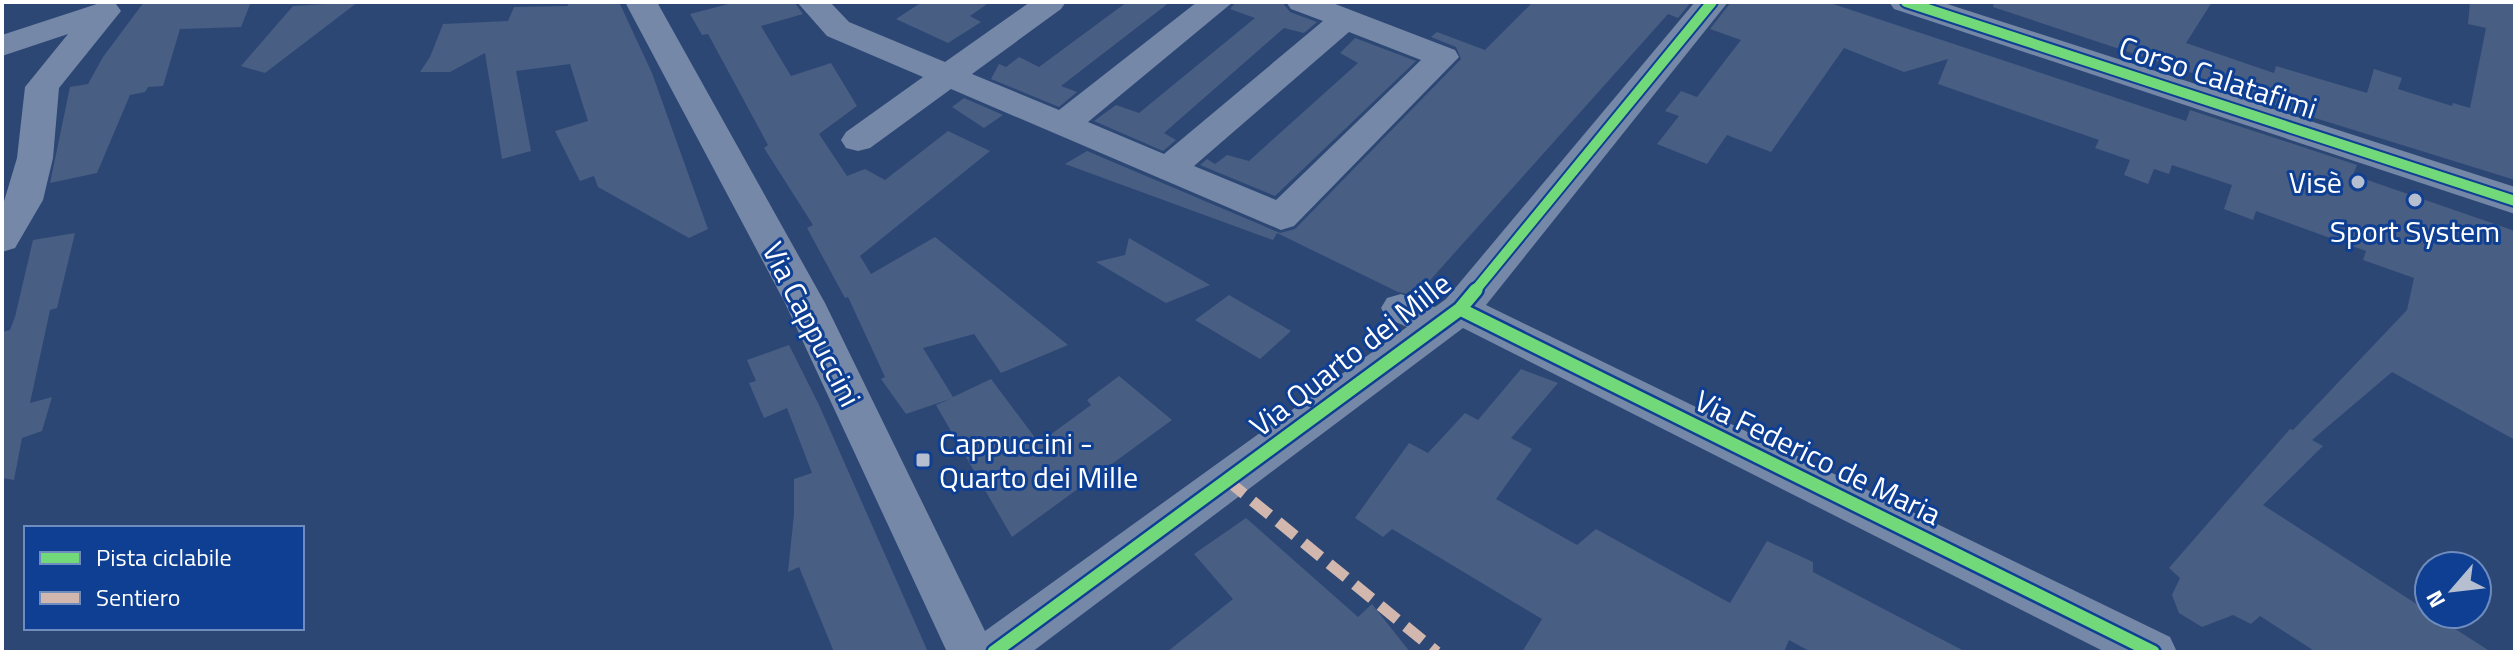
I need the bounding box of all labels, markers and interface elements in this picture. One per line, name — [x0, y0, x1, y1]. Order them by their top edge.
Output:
street label: Corso Calatafimi — [2113, 23, 2323, 131]
place label: Visè — [2289, 159, 2342, 205]
marker: Visè — [2349, 173, 2367, 191]
marker: Sport System — [2406, 191, 2424, 209]
place label: Sport System — [2330, 208, 2500, 254]
street label: Via Cappuccini — [751, 233, 873, 415]
street label: Via Quarto dei Mille — [1239, 261, 1461, 447]
street label: Via Federico de Maria — [1687, 377, 1949, 537]
place label: Cappuccini - Quarto dei Mille — [939, 420, 1138, 500]
marker: Cappuccini - Quarto dei Mille — [914, 451, 932, 469]
legend — [24, 526, 304, 630]
text: Pista ciclabile — [96, 539, 232, 575]
north arrow — [2413, 550, 2493, 630]
text: Sentiero — [96, 579, 180, 615]
text: N — [2417, 585, 2454, 614]

